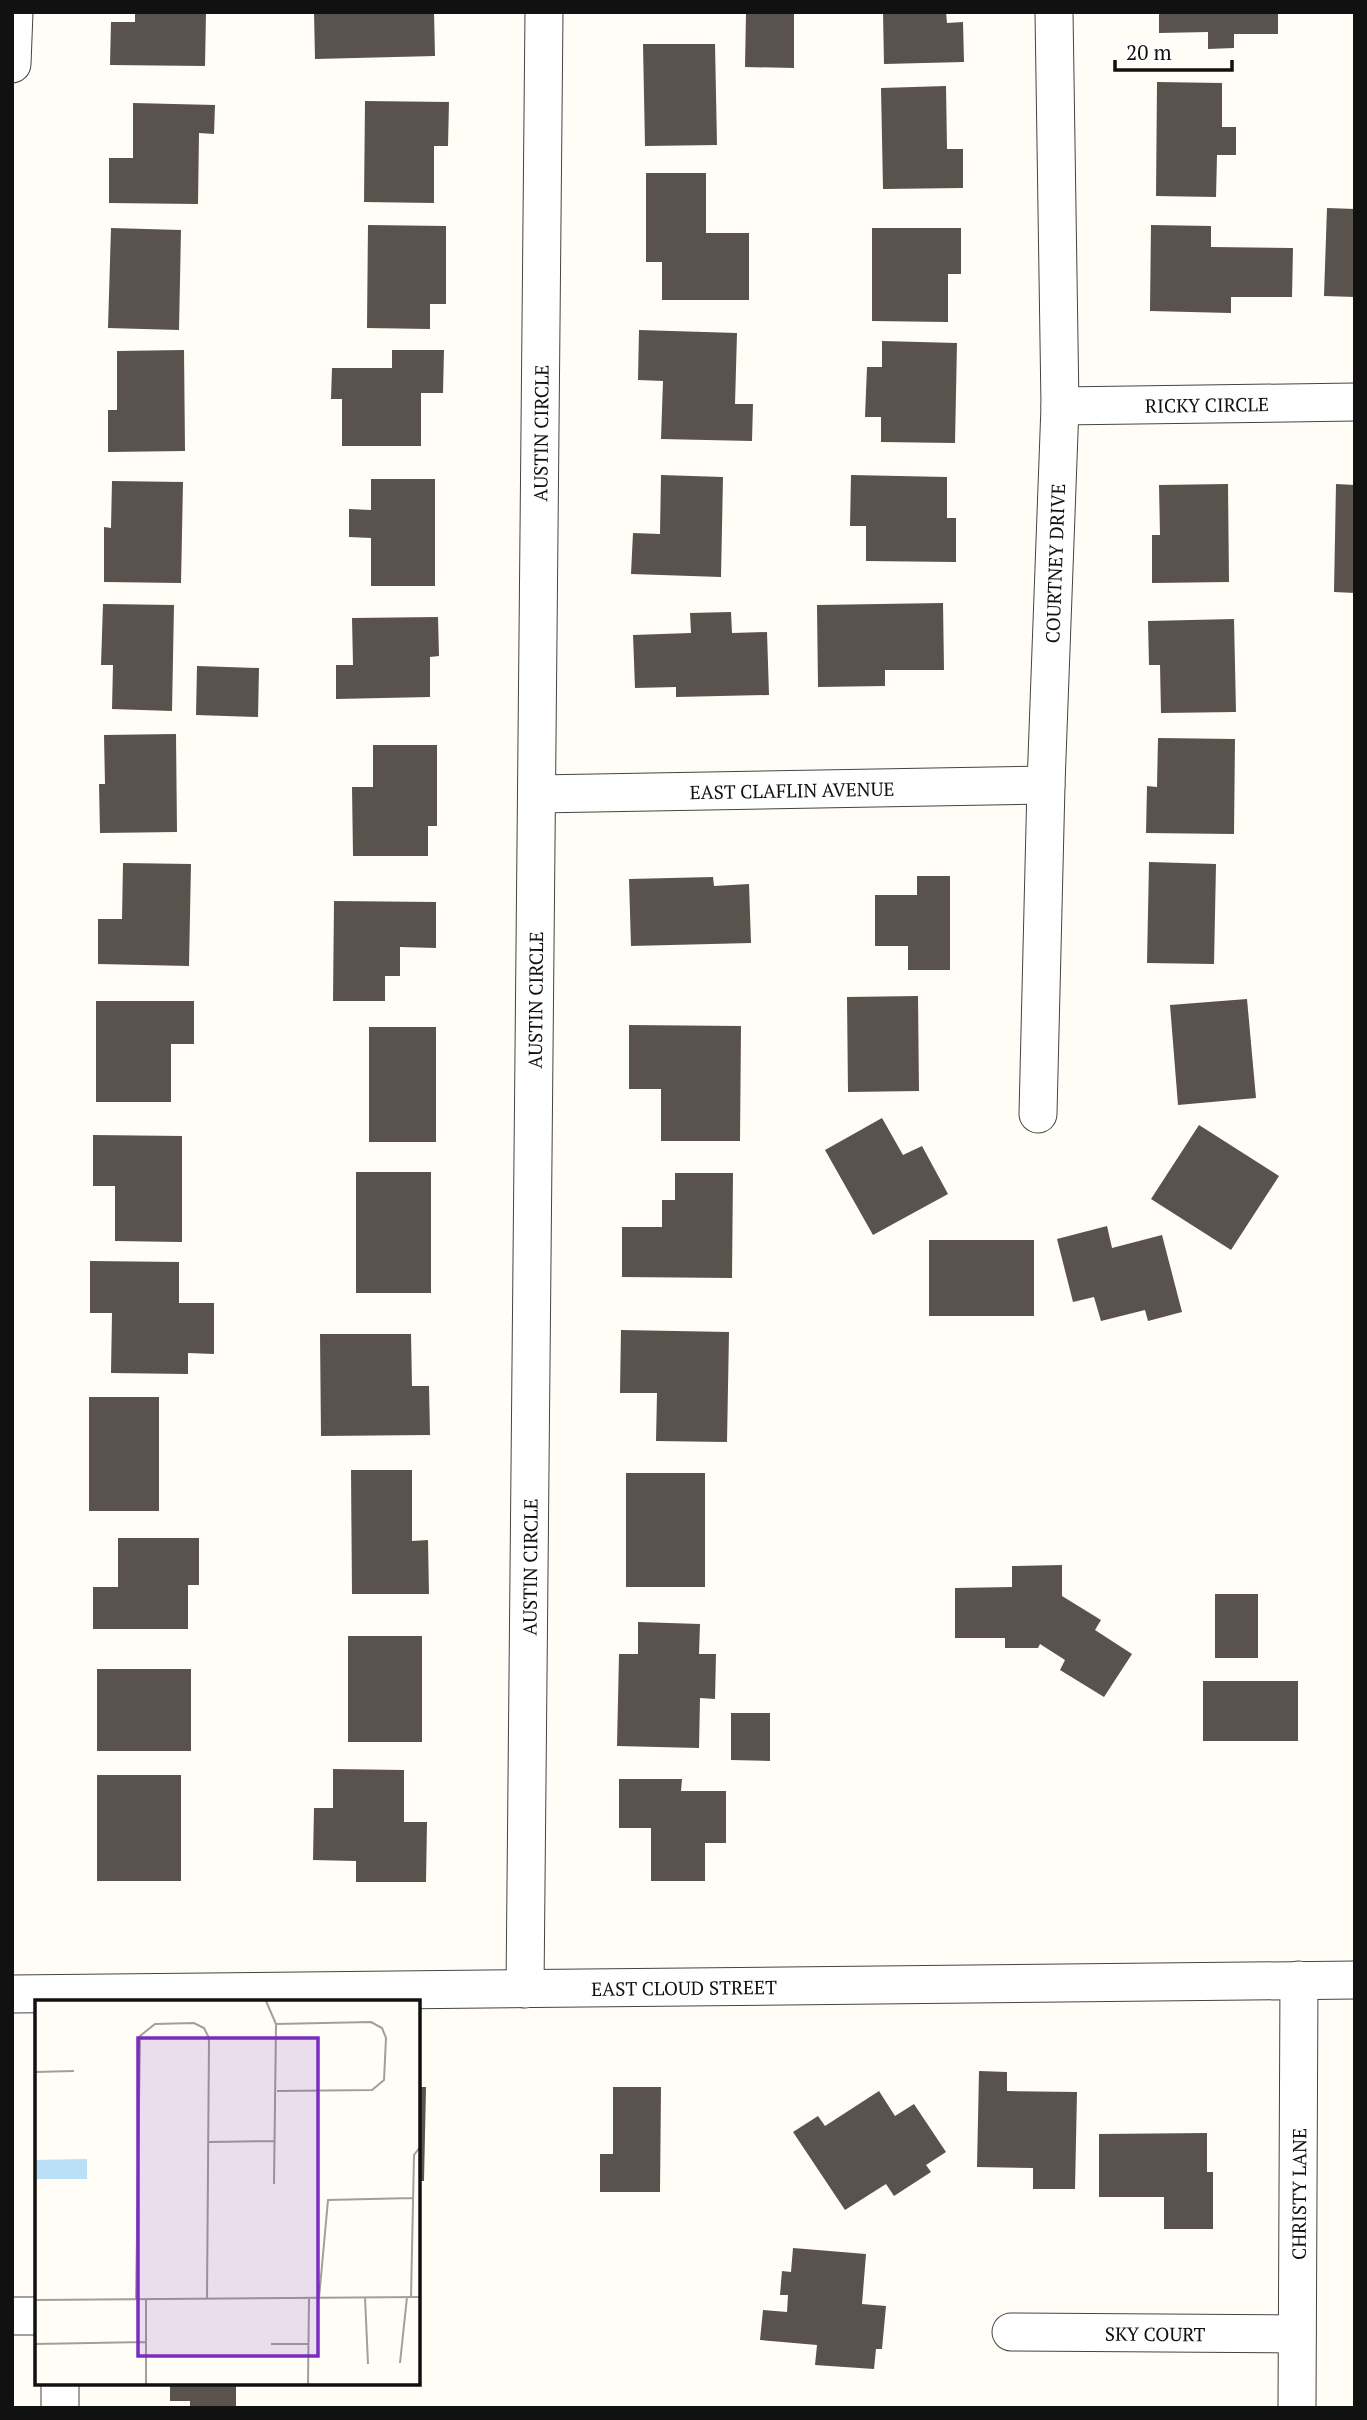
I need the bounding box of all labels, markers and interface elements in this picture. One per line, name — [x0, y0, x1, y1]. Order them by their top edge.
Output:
scale bar — [1115, 28, 1232, 72]
text: 20 m — [1126, 38, 1172, 66]
street label: AUSTIN CIRCLE — [527, 364, 553, 502]
street label: RICKY CIRCLE — [1145, 391, 1269, 417]
street label: COURTNEY DRIVE — [1039, 483, 1070, 644]
street label: EAST CLAFLIN AVENUE — [689, 775, 895, 804]
street label: AUSTIN CIRCLE — [521, 931, 548, 1069]
street label: AUSTIN CIRCLE — [516, 1498, 542, 1636]
street label: EAST CLOUD STREET — [591, 1974, 777, 2000]
inset map — [35, 2000, 420, 2385]
street label: CHRISTY LANE — [1285, 2128, 1311, 2260]
street label: SKY COURT — [1105, 2320, 1206, 2346]

